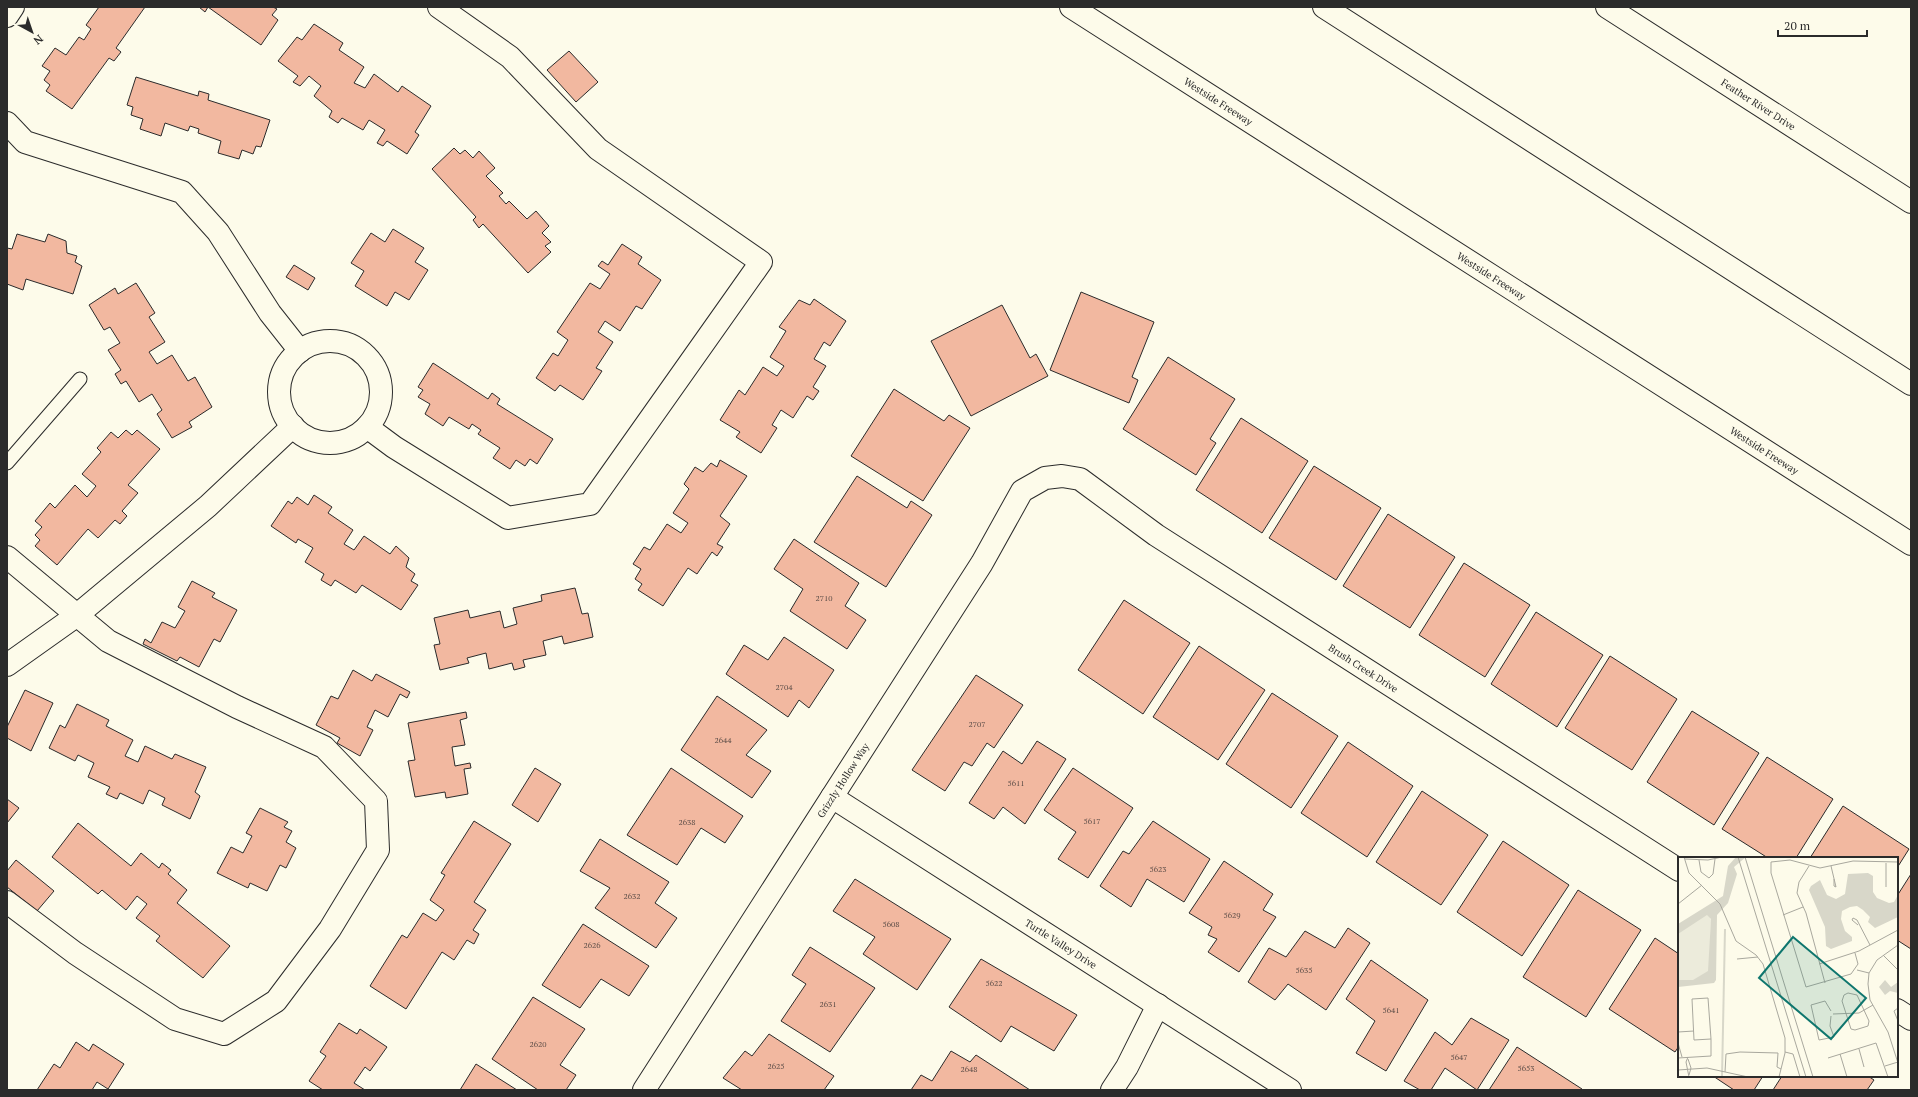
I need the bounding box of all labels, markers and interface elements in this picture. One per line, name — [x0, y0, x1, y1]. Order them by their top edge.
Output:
north arrow — [12, 12, 52, 52]
scale bar — [1778, 12, 1867, 38]
text: 20 m — [1784, 18, 1811, 33]
text: N — [30, 32, 46, 48]
street label: Westside Freeway — [1181, 75, 1256, 129]
street label: Feather River Drive — [1719, 76, 1798, 133]
street label: Westside Freeway — [1454, 249, 1529, 303]
street label: Westside Freeway — [1727, 424, 1802, 478]
house number: 2710 — [815, 593, 833, 603]
street label: Brush Creek Drive — [1326, 641, 1400, 695]
house number: 2704 — [775, 682, 793, 692]
house number: 2707 — [968, 719, 986, 729]
house number: 2644 — [714, 735, 732, 745]
street label: Grizzly Hollow Way — [814, 740, 872, 820]
house number: 5611 — [1007, 778, 1025, 788]
house number: 5617 — [1083, 816, 1101, 826]
house number: 2638 — [678, 817, 696, 827]
inset map — [1678, 857, 1898, 1077]
house number: 5623 — [1149, 864, 1167, 874]
house number: 2632 — [623, 891, 641, 901]
house number: 5629 — [1223, 910, 1241, 920]
street label: Turtle Valley Drive — [1022, 916, 1099, 972]
house number: 5608 — [882, 919, 900, 929]
house number: 2626 — [583, 940, 601, 950]
house number: 5635 — [1295, 965, 1313, 975]
house number: 5622 — [985, 978, 1003, 988]
house number: 2631 — [819, 999, 837, 1009]
house number: 5641 — [1382, 1005, 1400, 1015]
house number: 2620 — [529, 1039, 547, 1049]
house number: 5647 — [1450, 1052, 1468, 1062]
house number: 2625 — [767, 1061, 785, 1071]
house number: 5653 — [1517, 1063, 1535, 1073]
house number: 2648 — [960, 1064, 978, 1074]

